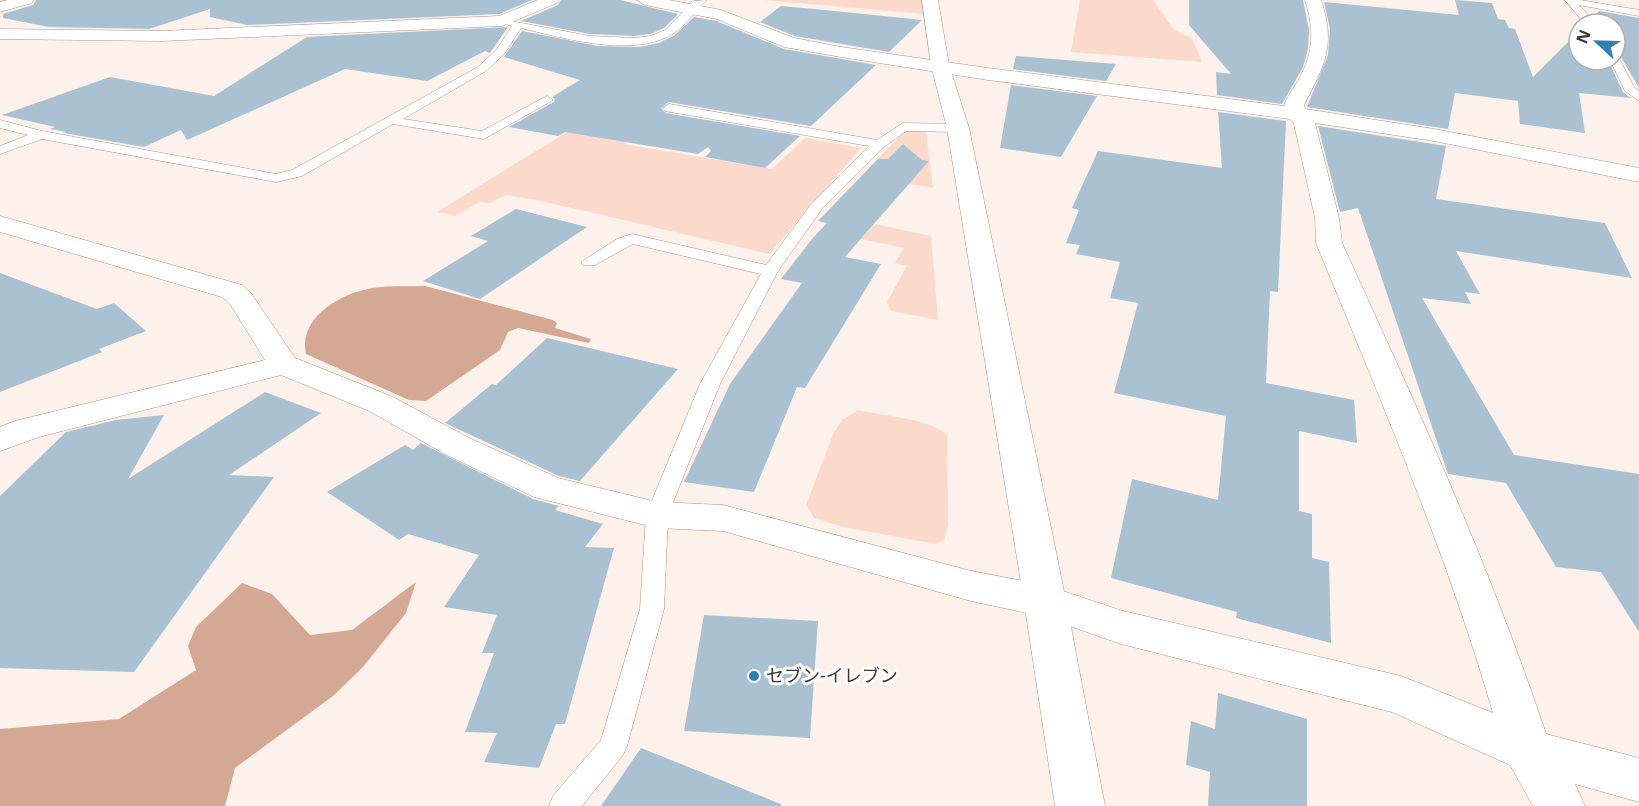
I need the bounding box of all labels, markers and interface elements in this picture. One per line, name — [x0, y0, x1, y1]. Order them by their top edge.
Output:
north arrow — [1567, 12, 1627, 72]
text: N — [1570, 26, 1596, 47]
place label: セブン-イレブン — [766, 663, 898, 687]
marker: セブン-イレブン — [747, 669, 761, 683]

